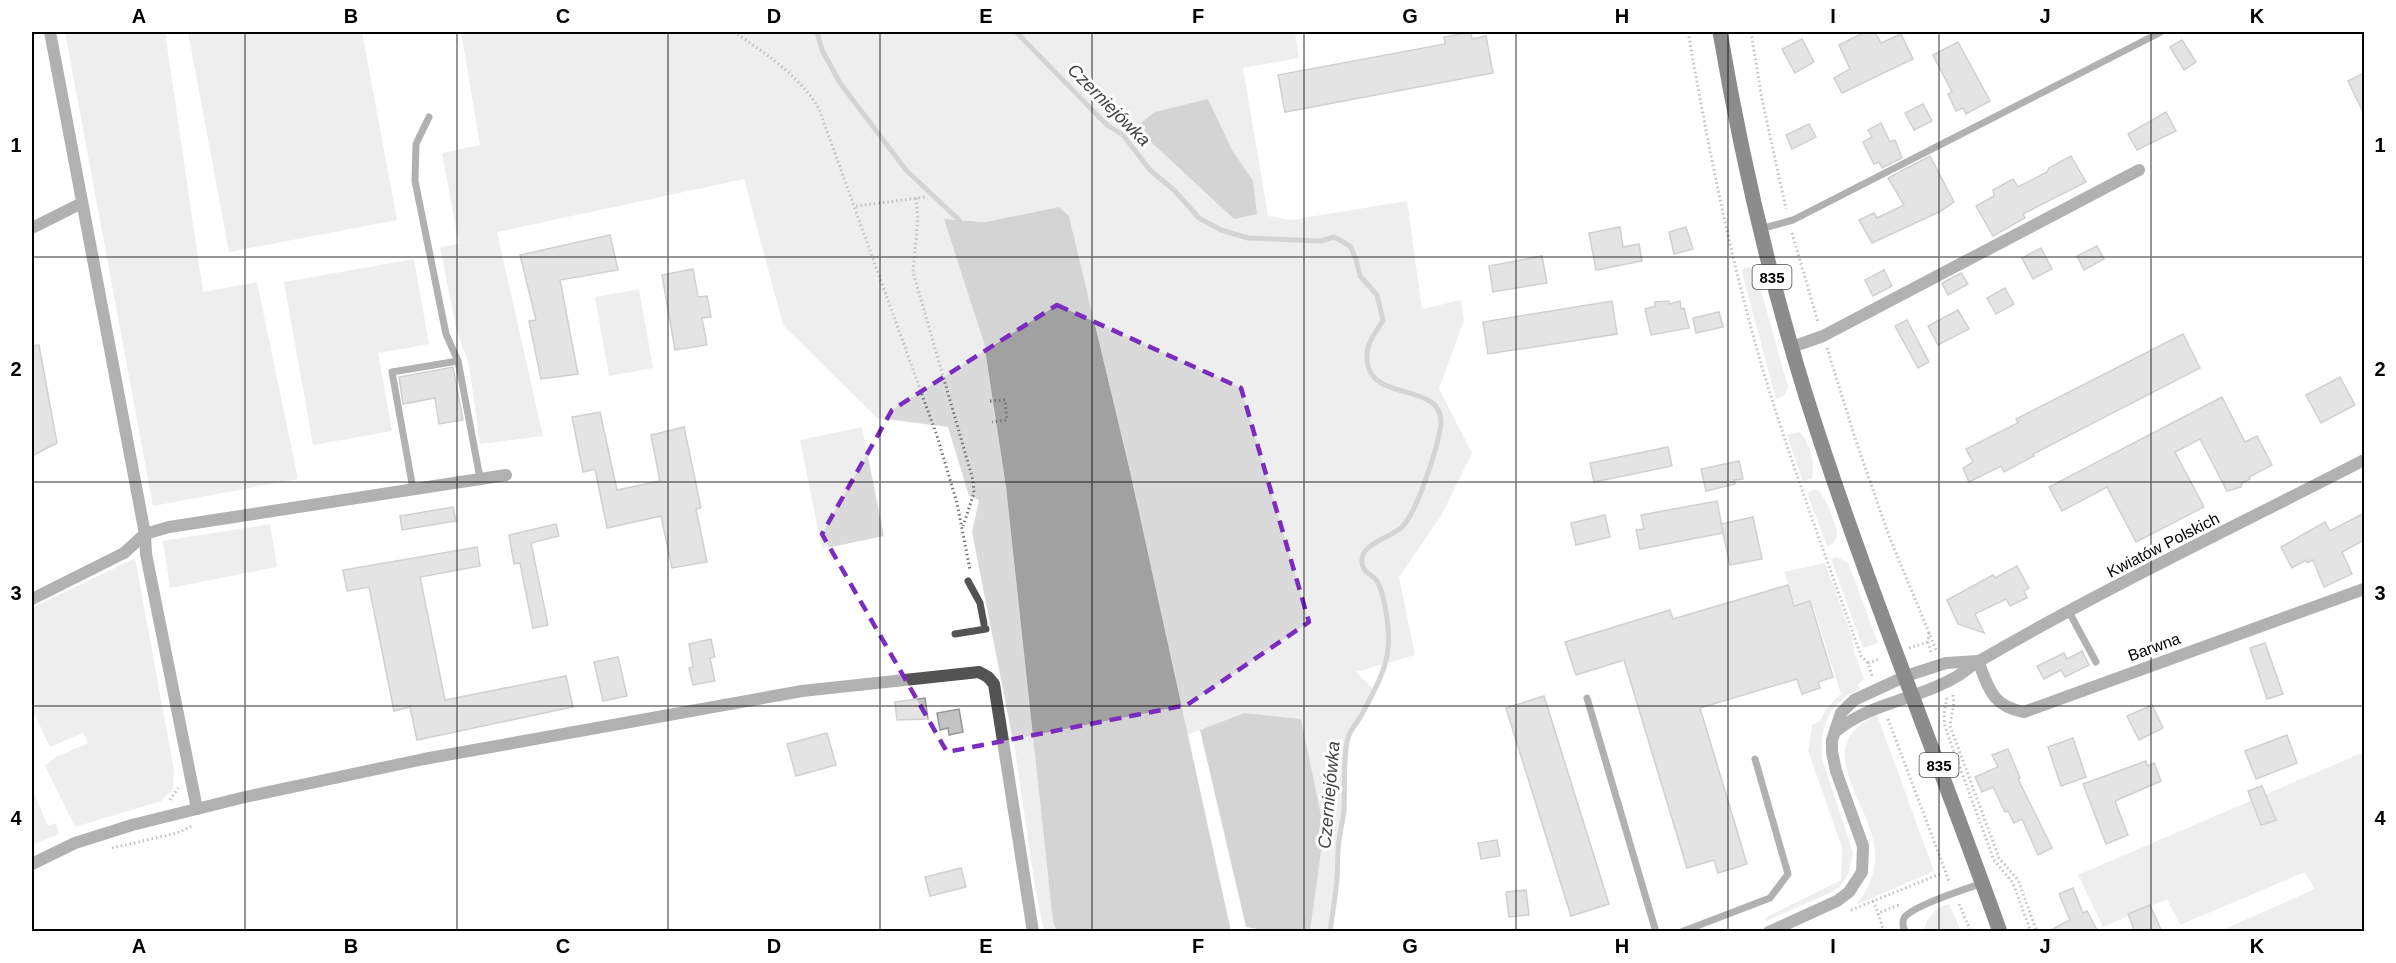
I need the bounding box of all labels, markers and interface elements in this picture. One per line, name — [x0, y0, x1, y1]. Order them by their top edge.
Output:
text: A — [132, 5, 146, 27]
text: B — [344, 5, 358, 27]
text: C — [556, 5, 570, 27]
text: D — [767, 5, 781, 27]
text: E — [979, 5, 993, 27]
text: F — [1192, 5, 1204, 27]
text: G — [1402, 5, 1418, 27]
text: H — [1615, 5, 1629, 27]
text: I — [1830, 5, 1836, 27]
text: J — [2039, 5, 2051, 27]
text: K — [2250, 5, 2265, 27]
water label: Czerniejówka — [1064, 60, 1154, 150]
text: 1 — [10, 134, 22, 156]
text: 1 — [2374, 134, 2386, 156]
road number: 835 — [1752, 265, 1792, 289]
text: 2 — [10, 358, 22, 380]
text: 2 — [2374, 358, 2386, 380]
street label: Kwiatów Polskich — [2104, 509, 2222, 581]
text: 3 — [10, 582, 22, 604]
text: 3 — [2374, 582, 2386, 604]
street label: Barwna — [2126, 630, 2182, 664]
water label: Czerniejówka — [1314, 740, 1344, 850]
road number: 835 — [1920, 753, 1958, 777]
text: 4 — [10, 807, 22, 829]
text: 4 — [2374, 807, 2386, 829]
text: A — [132, 935, 146, 957]
text: B — [344, 935, 358, 957]
text: C — [556, 935, 570, 957]
text: D — [767, 935, 781, 957]
text: E — [979, 935, 993, 957]
text: F — [1192, 935, 1204, 957]
text: G — [1402, 935, 1418, 957]
text: H — [1615, 935, 1629, 957]
text: I — [1830, 935, 1836, 957]
text: J — [2039, 935, 2051, 957]
text: K — [2250, 935, 2265, 957]

